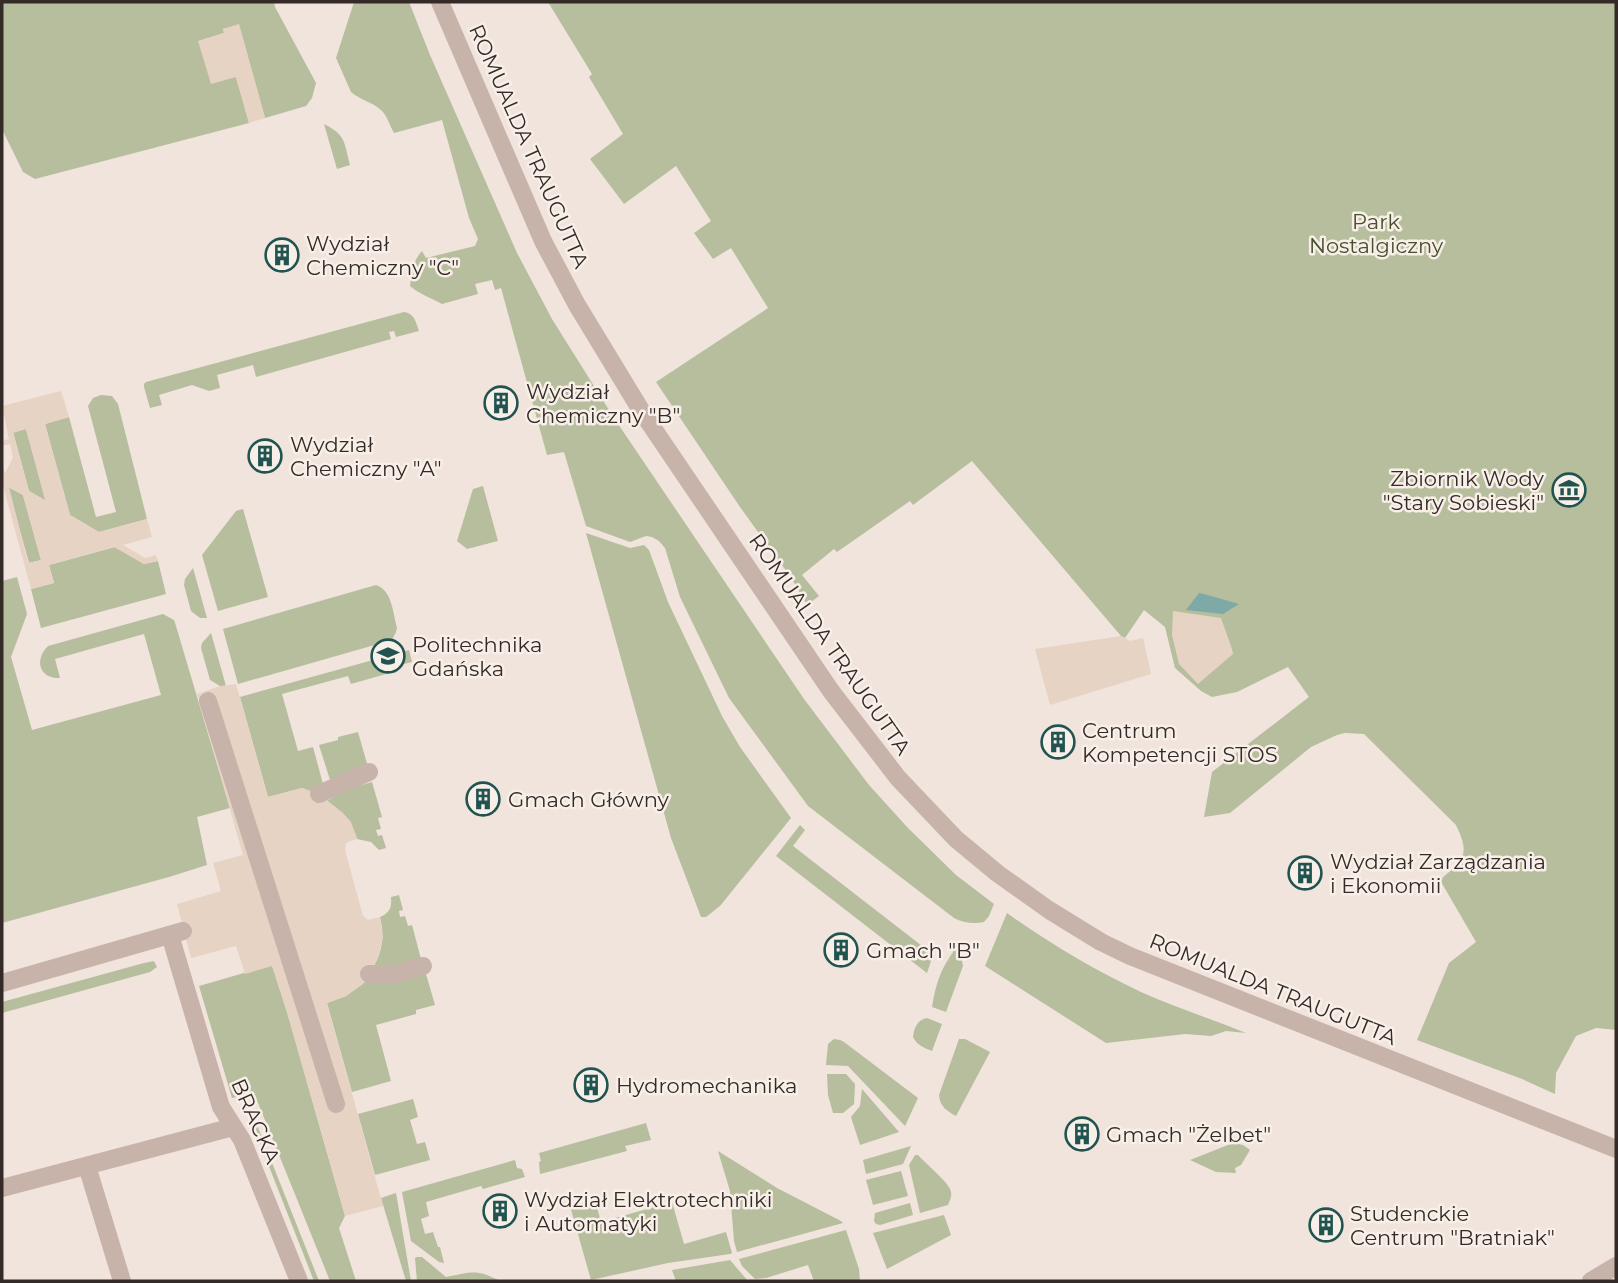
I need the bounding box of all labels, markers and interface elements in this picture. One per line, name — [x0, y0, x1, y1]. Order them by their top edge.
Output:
street label: ROMUALDA TRAUGUTTA — [464, 20, 595, 273]
park label: Park Nostalgiczny — [1309, 209, 1444, 258]
place label: Wydział Chemiczny "C" — [306, 231, 459, 280]
building icon: Wydział Chemiczny "C" — [263, 236, 301, 274]
place label: Wydział Chemiczny "B" — [526, 379, 680, 428]
building icon: Wydział Chemiczny "B" — [482, 384, 520, 422]
place label: Wydział Chemiczny "A" — [290, 432, 442, 481]
building icon: Wydział Chemiczny "A" — [246, 437, 284, 475]
place label: Zbiornik Wody "Stary Sobieski" — [1383, 466, 1545, 515]
museum icon: Zbiornik Wody "Stary Sobieski" — [1550, 471, 1588, 509]
street label: ROMUALDA TRAUGUTTA — [744, 529, 917, 760]
place label: Politechnika Gdańska — [412, 632, 542, 681]
school or university icon: Politechnika Gdańska — [369, 637, 407, 675]
place label: Centrum Kompetencji STOS — [1082, 718, 1278, 767]
building icon: Centrum Kompetencji STOS — [1039, 723, 1077, 761]
building icon: Gmach Główny — [464, 780, 502, 818]
place label: Gmach Główny — [508, 787, 669, 812]
place label: Wydział Zarządzania i Ekonomii — [1330, 849, 1546, 898]
building icon: Wydział Zarządzania i Ekonomii — [1286, 854, 1324, 892]
street label: ROMUALDA TRAUGUTTA — [1146, 928, 1401, 1050]
building icon: Gmach "B" — [822, 931, 860, 969]
place label: Gmach "B" — [866, 938, 980, 963]
building icon: Hydromechanika — [572, 1066, 610, 1104]
place label: Hydromechanika — [616, 1073, 798, 1098]
street label: BRACKA — [226, 1075, 286, 1168]
building icon: Gmach "Żelbet" — [1063, 1115, 1101, 1153]
place label: Gmach "Żelbet" — [1106, 1122, 1271, 1147]
place label: Wydział Elektrotechniki i Automatyki — [524, 1187, 772, 1236]
building icon: Wydział Elektrotechniki i Automatyki — [481, 1192, 519, 1230]
place label: Studenckie Centrum "Bratniak" — [1350, 1201, 1555, 1250]
building icon: Studenckie Centrum "Bratniak" — [1307, 1206, 1345, 1244]

